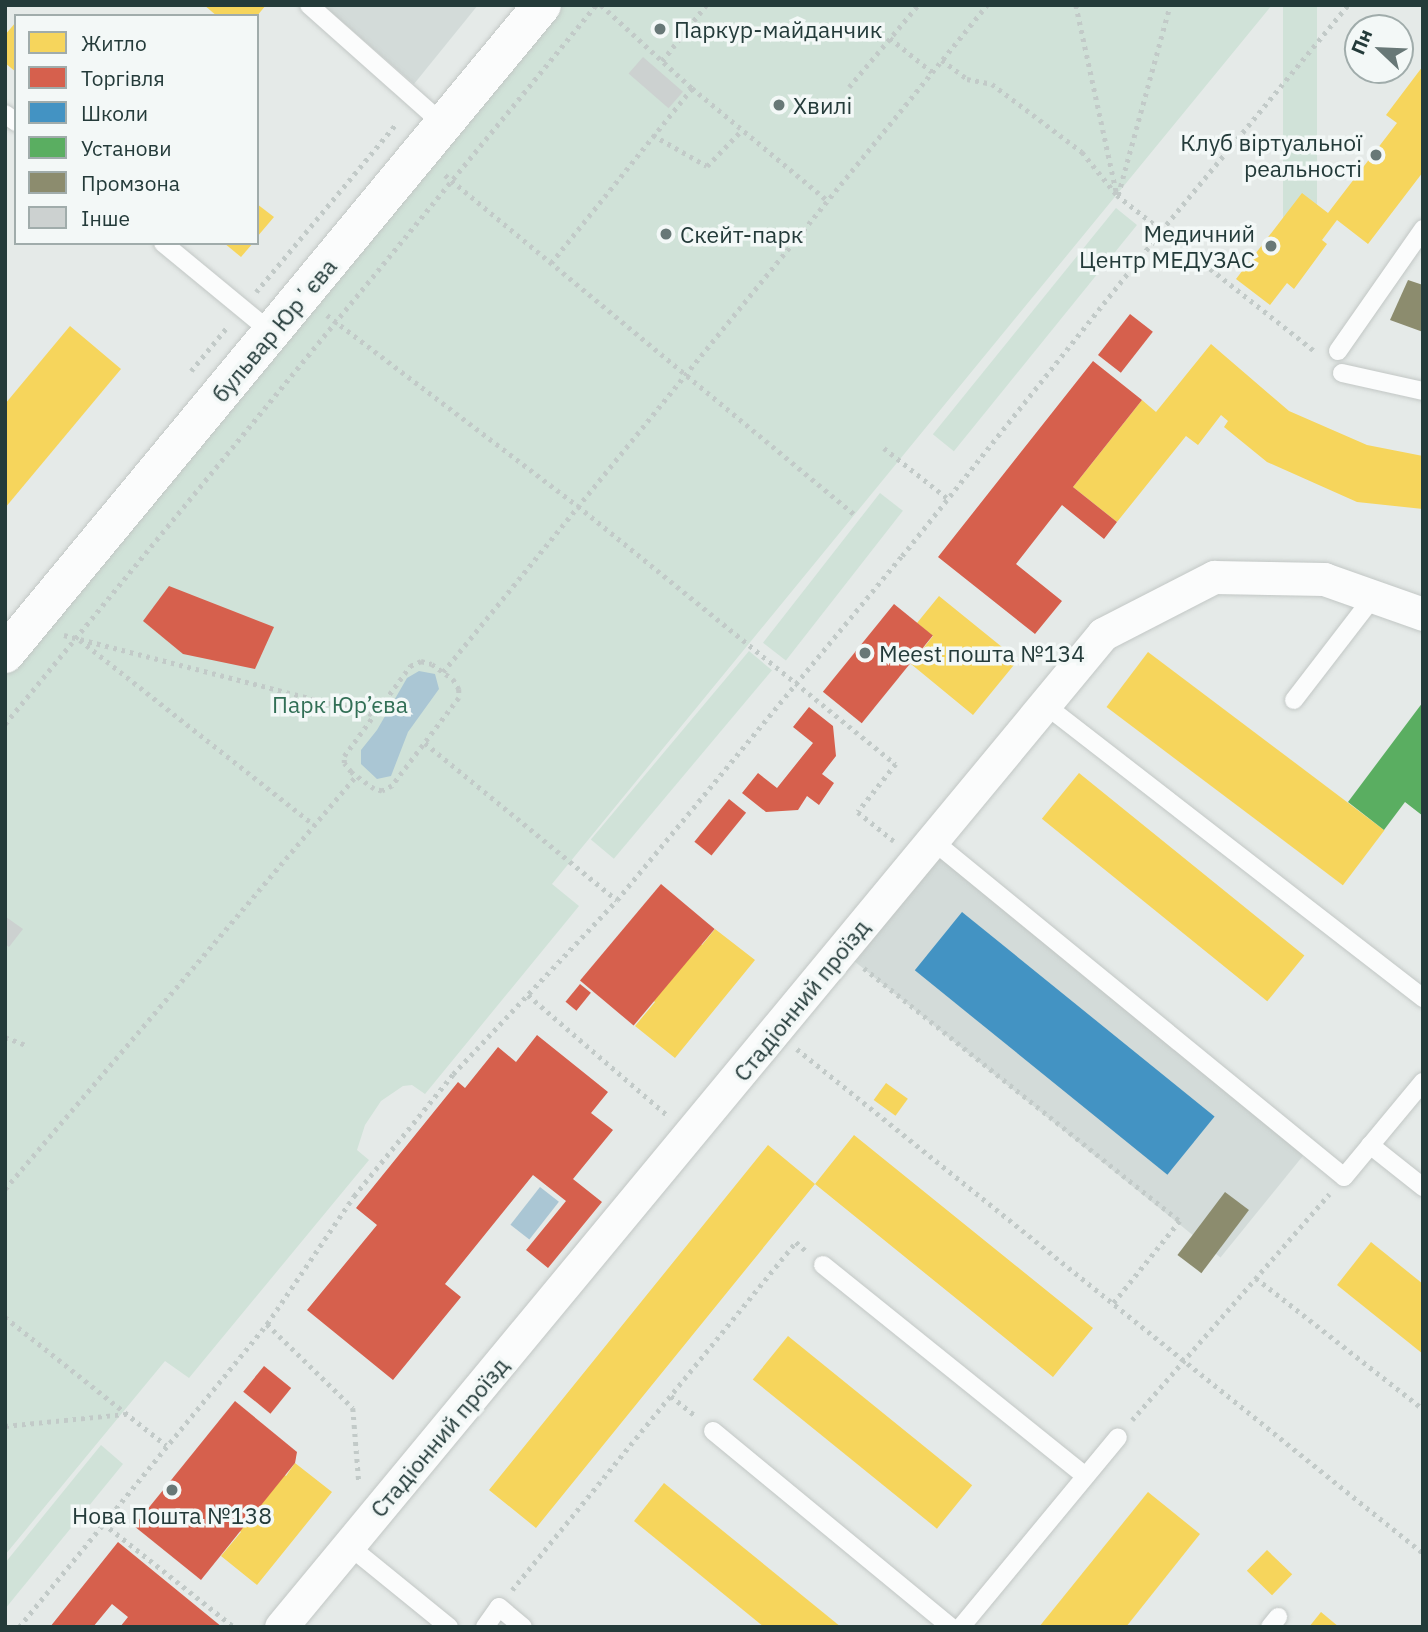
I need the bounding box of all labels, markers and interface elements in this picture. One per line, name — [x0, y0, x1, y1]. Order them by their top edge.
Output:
legend — [14, 14, 259, 245]
north arrow — [1344, 14, 1414, 84]
place label: Паркур-майданчик — [674, 15, 882, 43]
marker: Паркур-майданчик — [652, 21, 668, 37]
text: Пн — [1346, 25, 1377, 58]
text: Житло — [81, 29, 147, 57]
text: Торгівля — [81, 64, 165, 92]
place label: Хвилі — [793, 91, 852, 119]
marker: Хвилі — [771, 97, 787, 113]
text: Школи — [81, 99, 148, 127]
place label: Клуб віртуальної реальності — [1180, 128, 1362, 182]
text: Установи — [81, 134, 172, 162]
marker: Клуб віртуальної реальності — [1368, 147, 1384, 163]
text: Промзона — [81, 169, 180, 197]
text: Інше — [81, 204, 130, 232]
place label: Медичний Центр МЕДУЗАС — [1079, 219, 1255, 273]
place label: Скейт-парк — [680, 220, 803, 248]
marker: Скейт-парк — [658, 226, 674, 242]
marker: Медичний Центр МЕДУЗАС — [1261, 236, 1281, 256]
street label: бульвар Юрʼєва — [206, 253, 342, 407]
place label: Meest пошта №134 — [879, 639, 1085, 667]
marker: Meest пошта №134 — [857, 645, 873, 661]
park label: Парк Юр’єва — [272, 690, 408, 718]
street label: Стадіонний проїзд — [727, 914, 875, 1086]
street label: Стадіонний проїзд — [364, 1352, 514, 1522]
marker: Нова Пошта №138 — [164, 1482, 180, 1498]
place label: Нова Пошта №138 — [72, 1501, 272, 1529]

